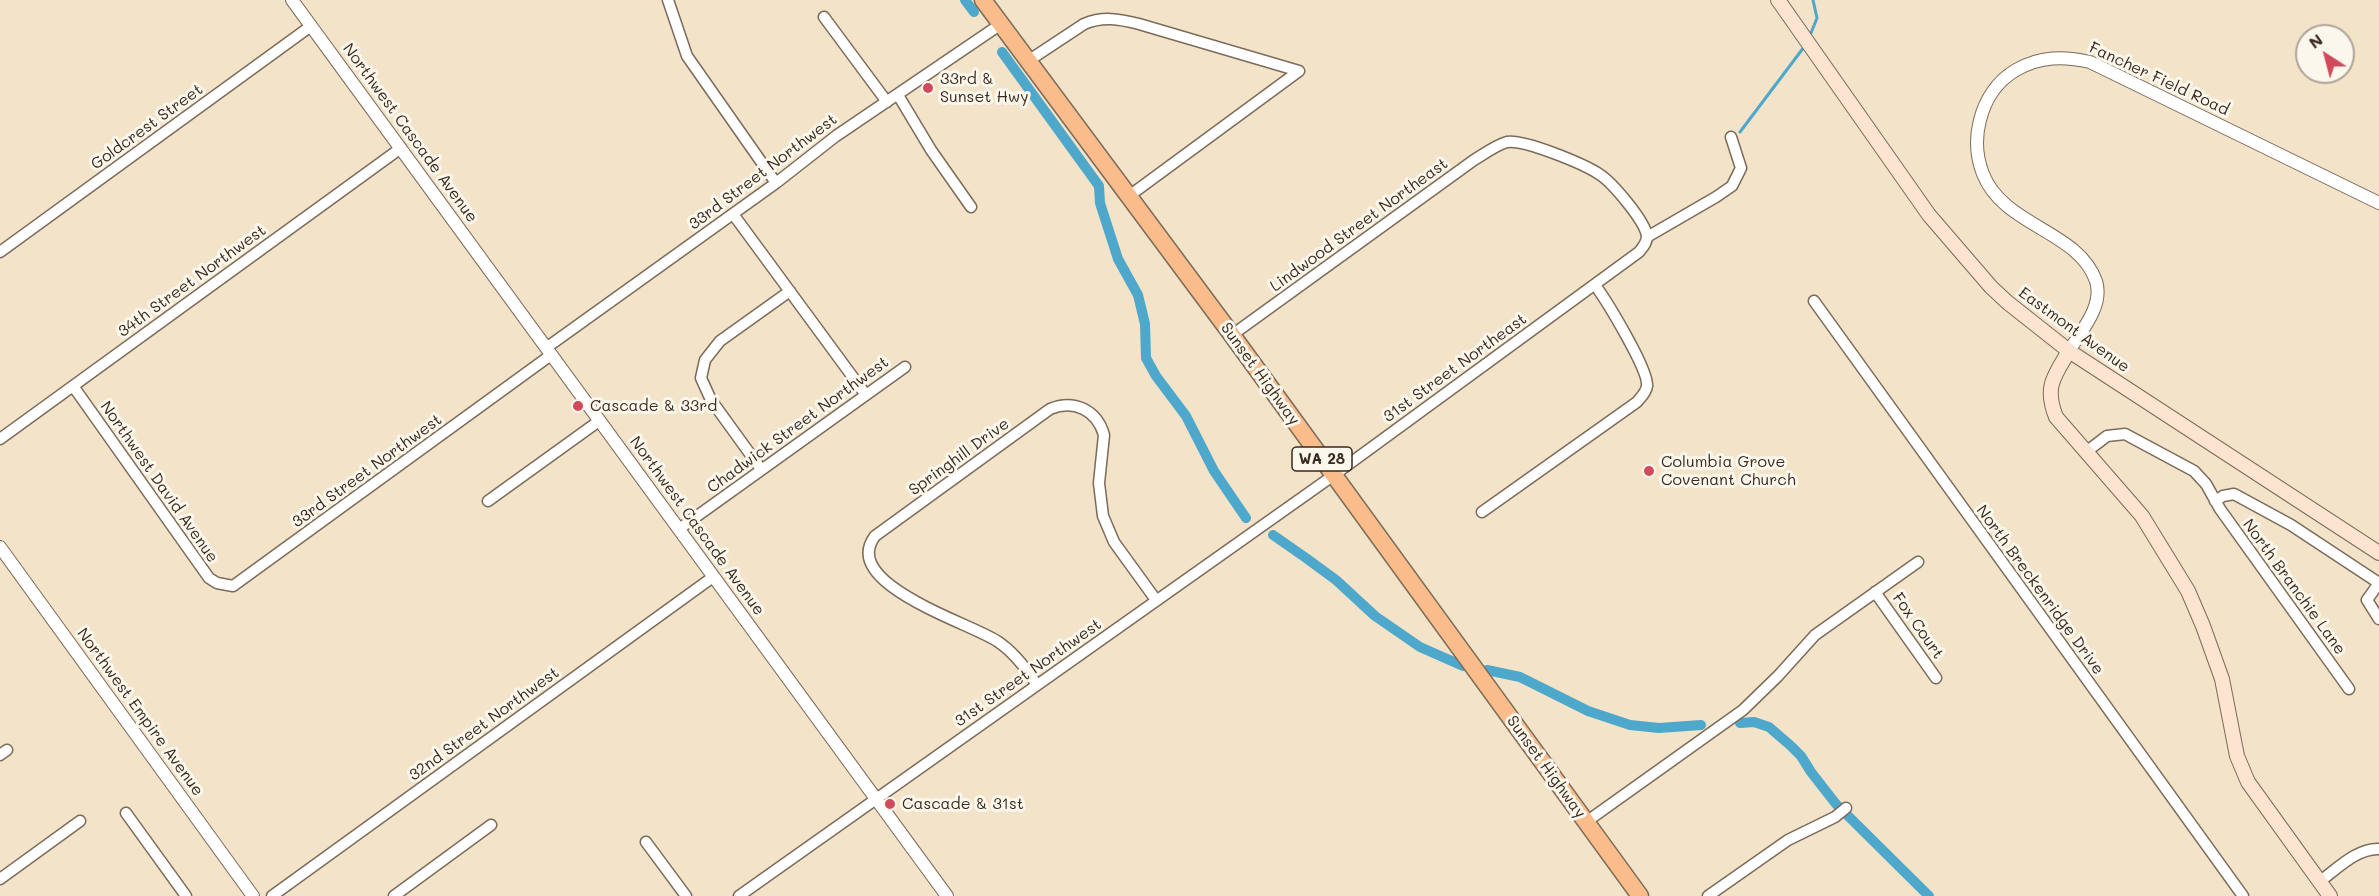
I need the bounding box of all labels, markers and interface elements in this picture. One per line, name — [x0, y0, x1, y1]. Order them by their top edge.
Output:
north arrow — [2295, 24, 2355, 84]
text: N — [2304, 29, 2326, 53]
street label: Fancher Field Road — [2086, 38, 2232, 120]
street label: Northwest Cascade Avenue — [339, 40, 481, 226]
place label: 33rd & Sunset Hwy — [940, 69, 1029, 107]
street label: Goldcrest Street — [87, 80, 207, 174]
marker: 33rd & Sunset Hwy — [921, 81, 935, 95]
street label: 33rd Street Northwest — [685, 110, 841, 234]
street label: Lindwood Street Northeast — [1266, 154, 1452, 296]
street label: 34th Street Northwest — [114, 221, 270, 341]
street label: Eastmont Avenue — [2015, 283, 2133, 377]
street label: 31st Street Northeast — [1380, 310, 1530, 426]
street label: Sunset Highway — [1216, 319, 1304, 429]
street label: Chadwick Street Northwest — [704, 353, 892, 497]
place label: Cascade & 33rd — [590, 396, 717, 416]
street label: Northwest David Avenue — [96, 398, 222, 566]
marker: Cascade & 33rd — [571, 399, 585, 413]
street label: 33rd Street Northwest — [288, 410, 446, 532]
street label: Springhill Drive — [905, 414, 1013, 500]
street label: Northwest Cascade Avenue — [626, 433, 768, 619]
road number: WA 28 — [1292, 447, 1352, 471]
place label: Columbia Grove Covenant Church — [1661, 452, 1796, 490]
marker: Columbia Grove Covenant Church — [1642, 464, 1656, 478]
street label: North Breckenridge Drive — [1972, 502, 2108, 678]
street label: North Branchie Lane — [2238, 515, 2350, 659]
street label: Fox Court — [1888, 589, 1948, 663]
street label: 31st Street Northwest — [951, 615, 1105, 731]
street label: Northwest Empire Avenue — [73, 624, 207, 800]
street label: 32nd Street Northwest — [405, 663, 563, 785]
street label: Sunset Highway — [1502, 712, 1590, 822]
place label: Cascade & 31st — [902, 794, 1024, 814]
marker: Cascade & 31st — [883, 797, 897, 811]

